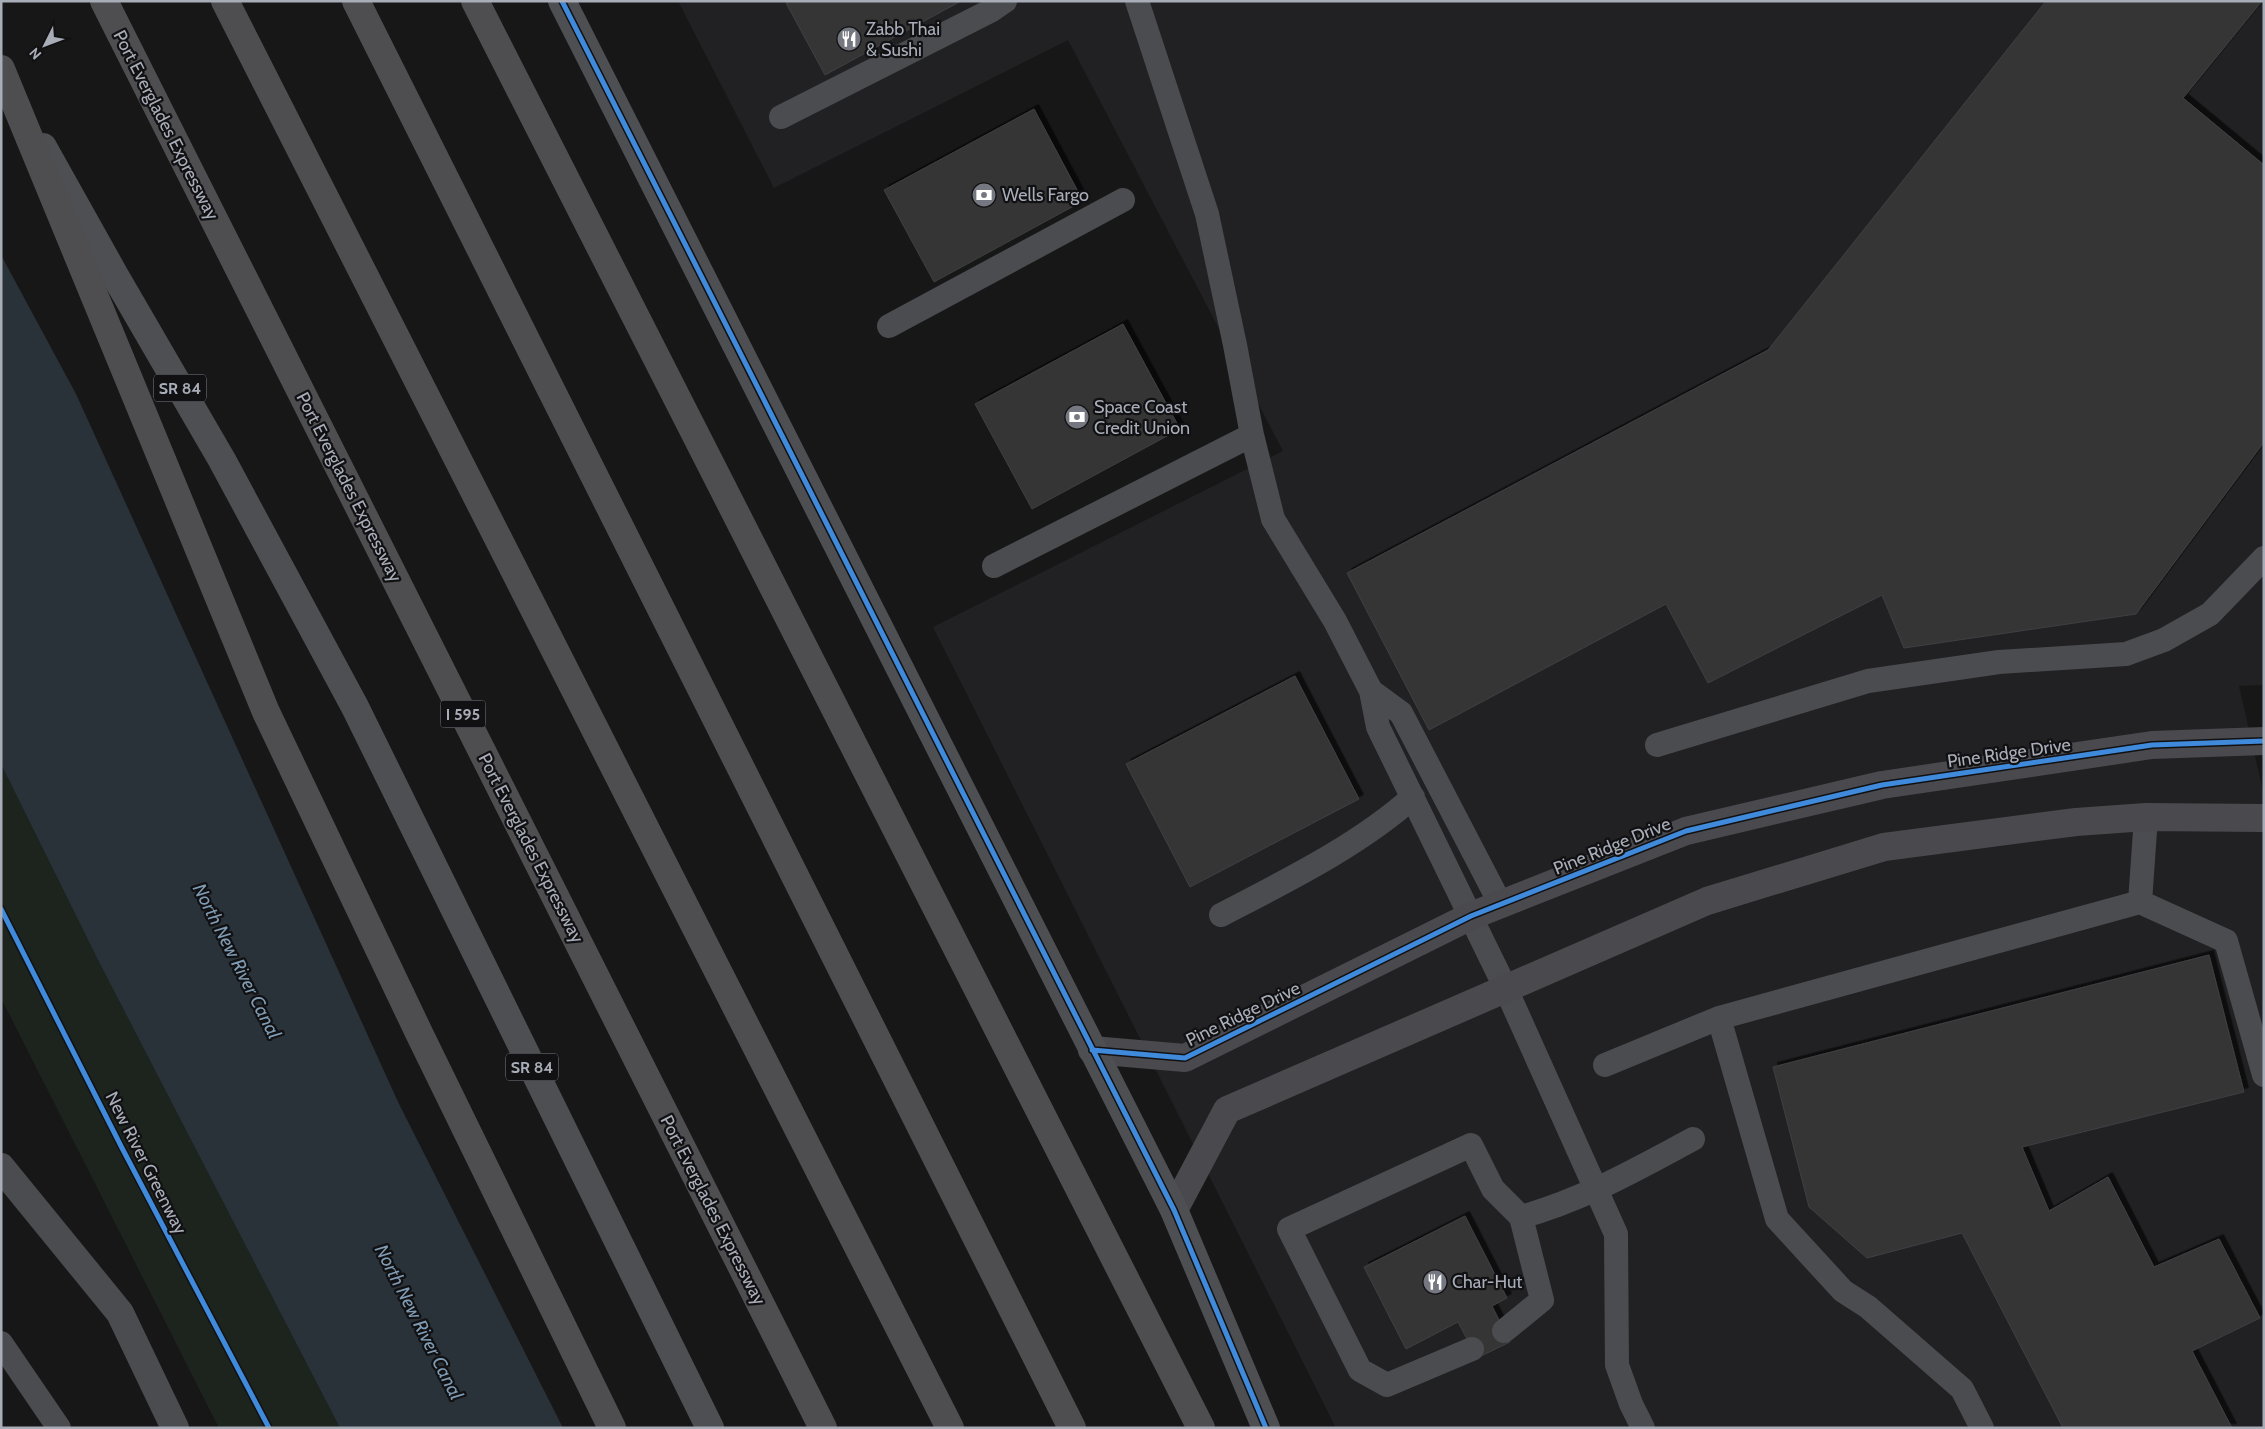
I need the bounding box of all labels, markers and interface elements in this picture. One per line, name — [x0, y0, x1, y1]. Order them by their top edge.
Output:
place label: Zabb Thai & Sushi — [866, 18, 940, 61]
north arrow — [20, 20, 70, 70]
street label: Port Everglades Expressway — [109, 26, 223, 224]
restaurant icon: Zabb Thai & Sushi — [836, 26, 862, 52]
text: N — [25, 44, 45, 63]
bank icon: Wells Fargo — [971, 182, 997, 208]
place label: Wells Fargo — [1002, 184, 1089, 206]
road number: SR 84 — [154, 374, 206, 402]
street label: Port Everglades Expressway — [292, 388, 406, 586]
place label: Space Coast Credit Union — [1094, 396, 1190, 439]
bank icon: Space Coast Credit Union — [1064, 404, 1090, 430]
road number: I 595 — [440, 701, 486, 728]
street label: Pine Ridge Drive — [1946, 733, 2072, 773]
street label: Port Everglades Expressway — [474, 749, 588, 947]
street label: Pine Ridge Drive — [1550, 812, 1674, 880]
water label: North New River Canal — [188, 880, 286, 1043]
street label: Pine Ridge Drive — [1182, 977, 1304, 1051]
road number: SR 84 — [506, 1054, 558, 1080]
street label: New River Greenway — [101, 1088, 191, 1238]
street label: Port Everglades Expressway — [656, 1111, 770, 1309]
water label: North New River Canal — [370, 1241, 468, 1404]
restaurant icon: Char-Hut — [1422, 1269, 1448, 1295]
place label: Char-Hut — [1452, 1271, 1522, 1293]

